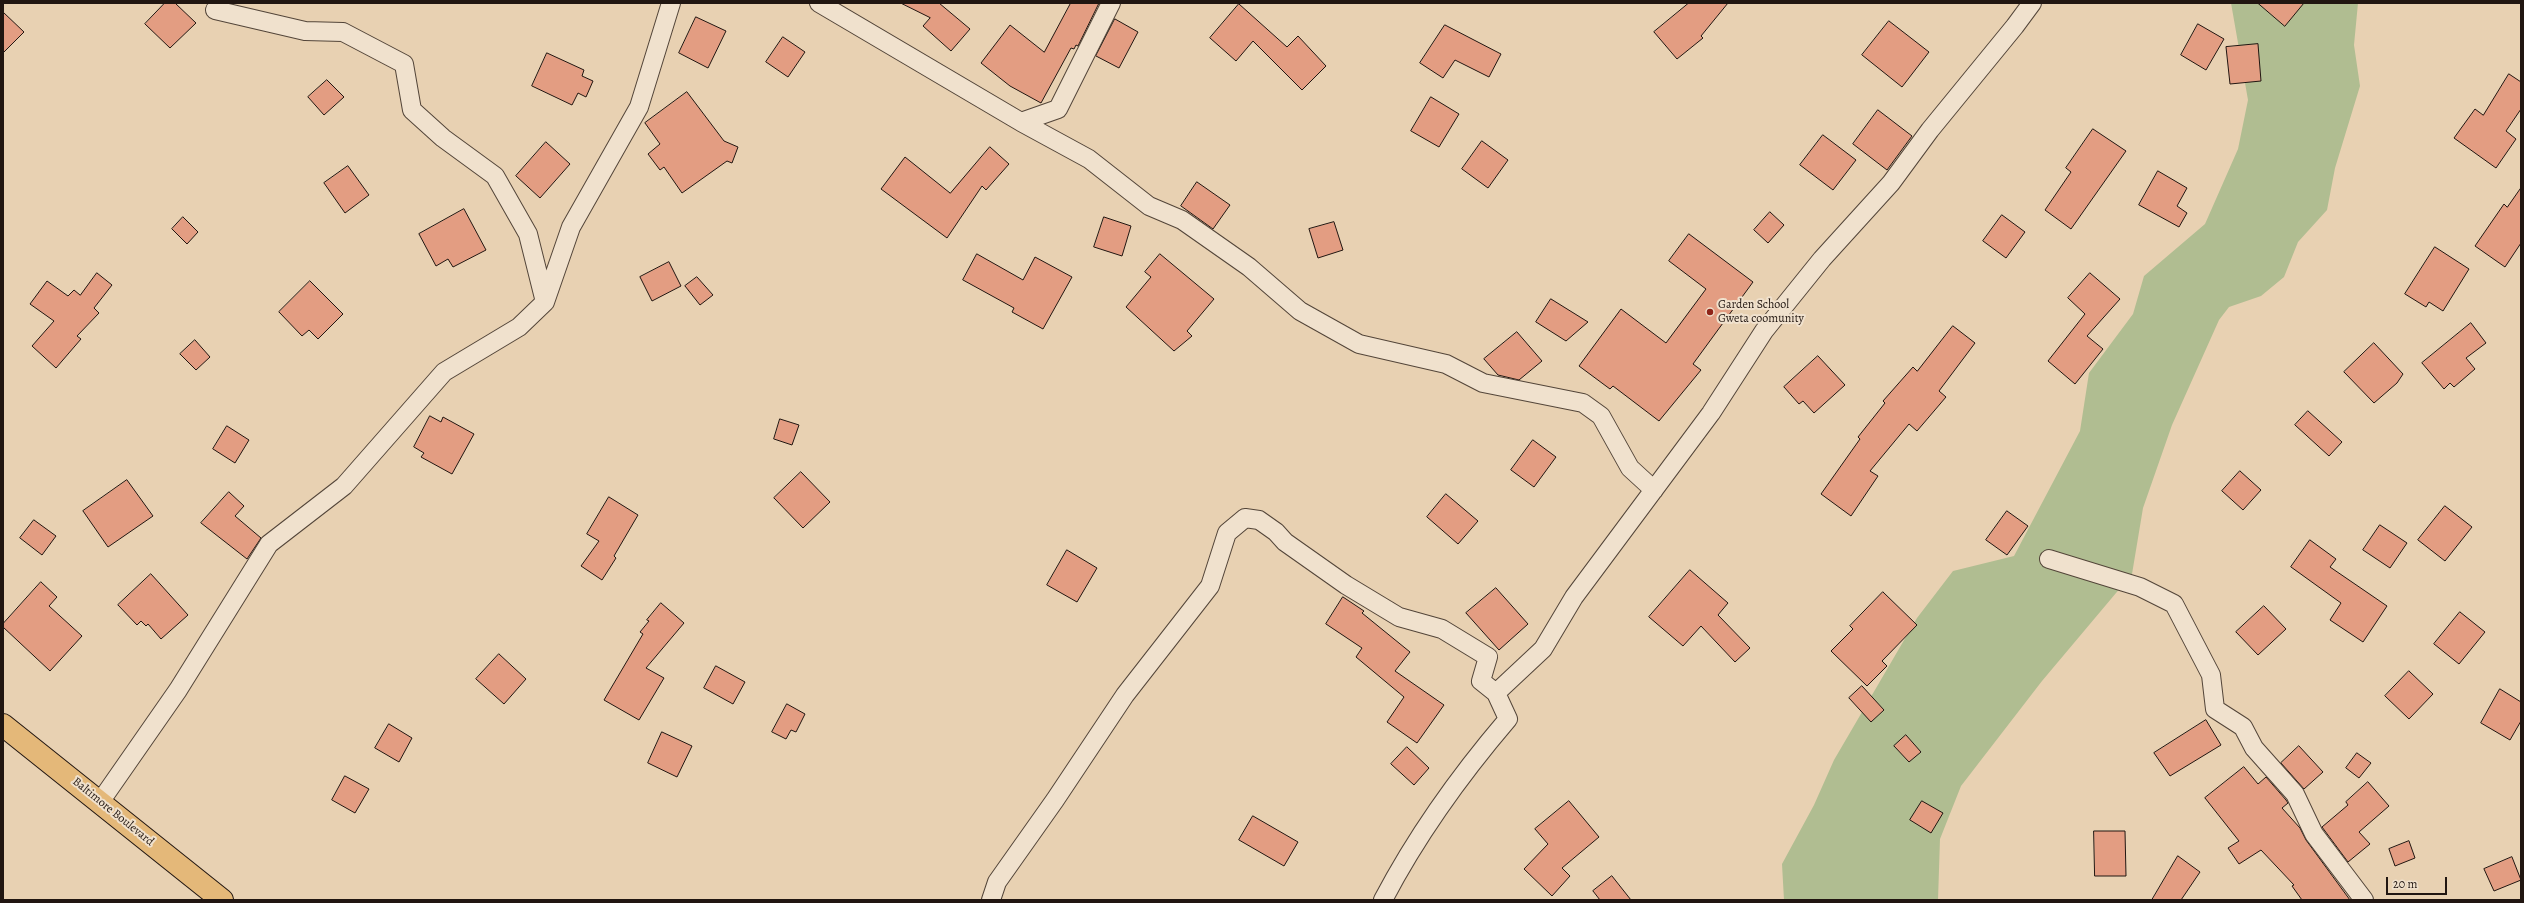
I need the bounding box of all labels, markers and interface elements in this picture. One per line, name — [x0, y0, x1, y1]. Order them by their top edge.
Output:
place label: Garden School Gweta coomunity — [1718, 298, 1804, 326]
marker: Garden School Gweta coomunity — [1705, 307, 1715, 317]
street label: Baltimore Boulevard — [69, 775, 157, 849]
scale bar — [2388, 869, 2449, 895]
text: 20 m — [2393, 876, 2417, 892]

